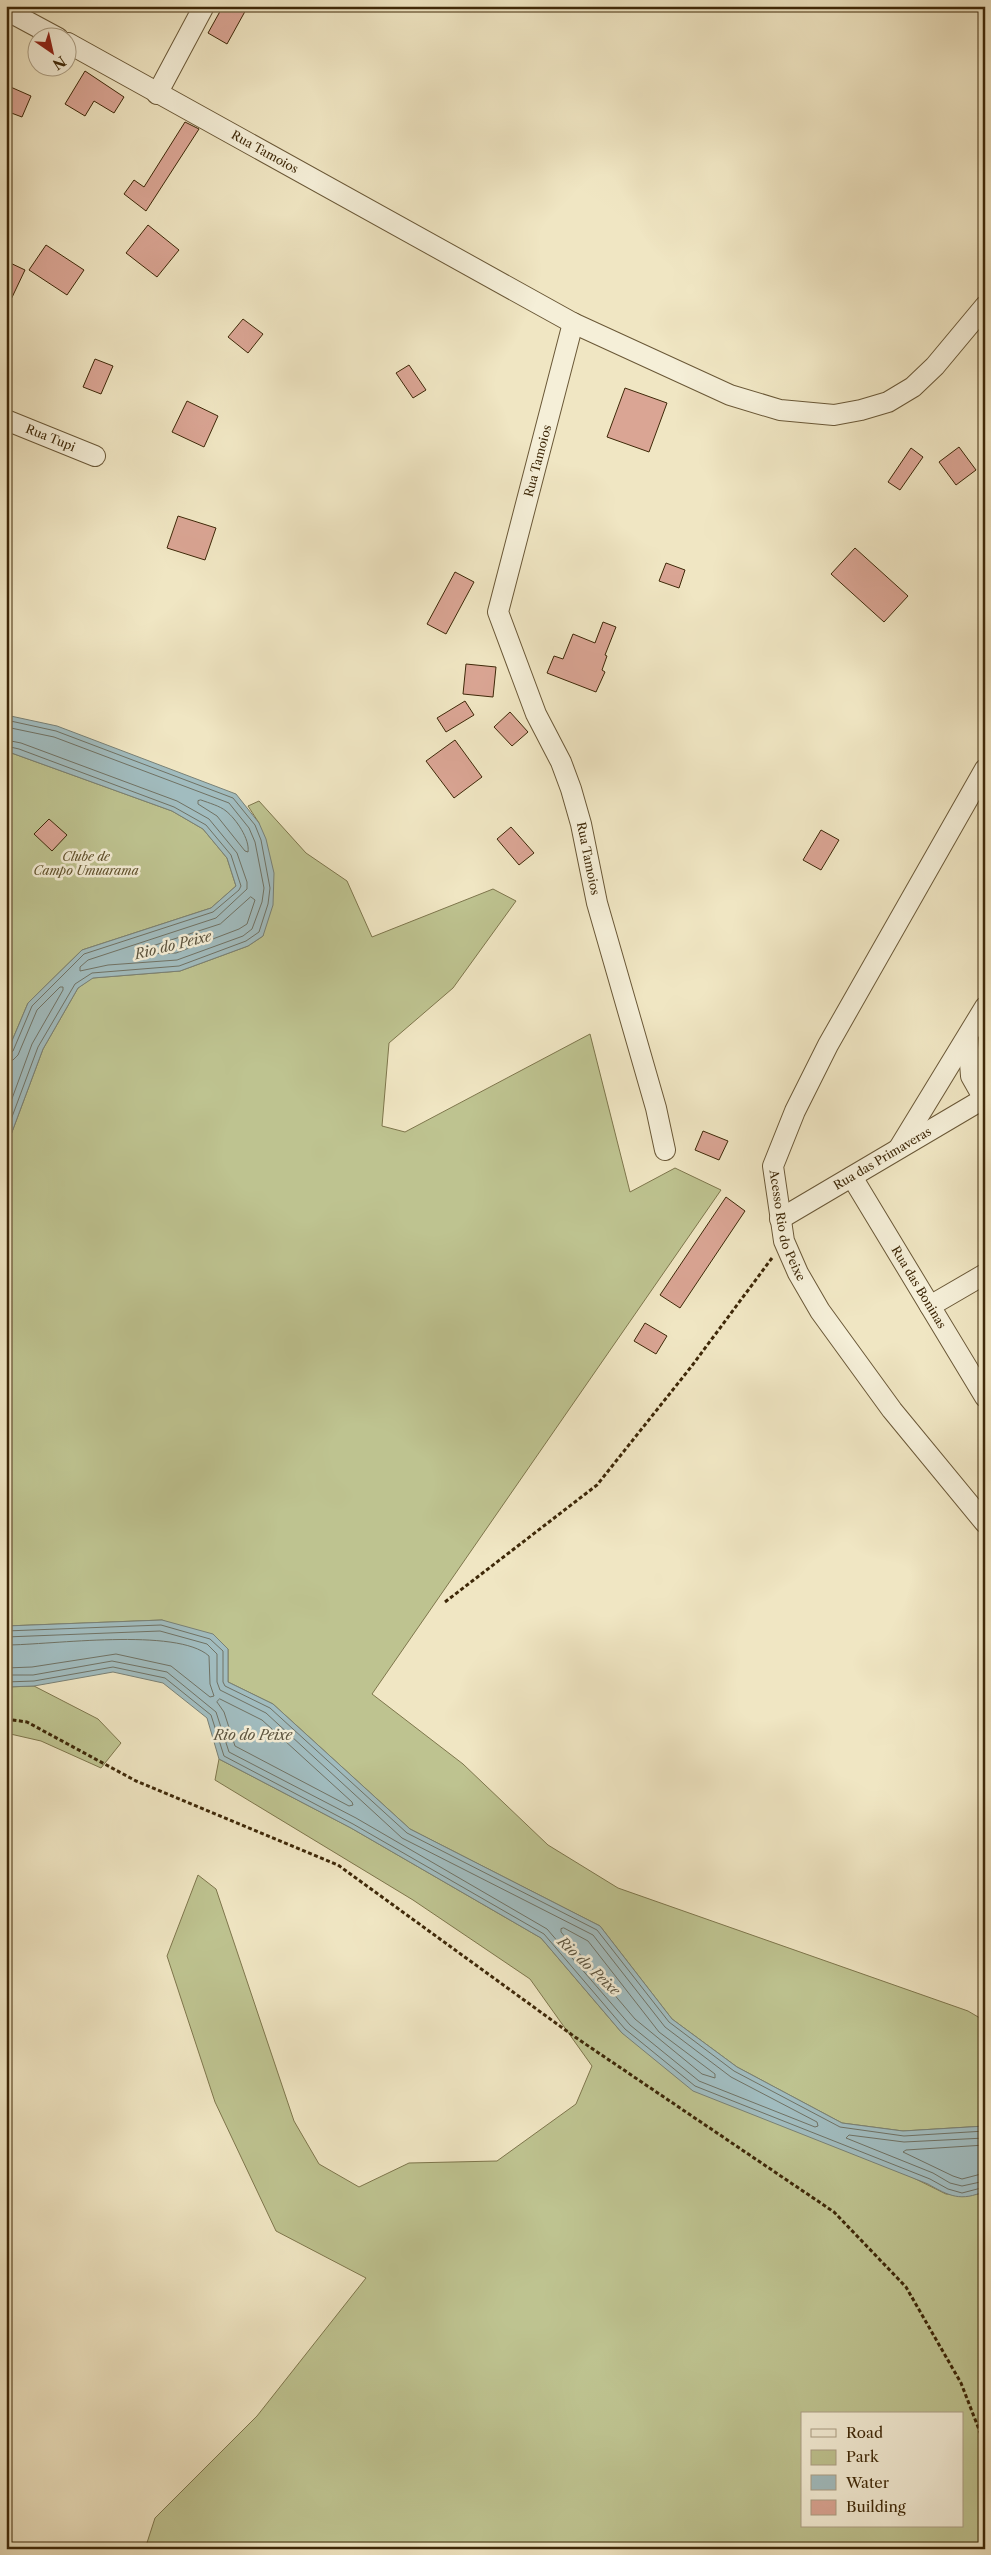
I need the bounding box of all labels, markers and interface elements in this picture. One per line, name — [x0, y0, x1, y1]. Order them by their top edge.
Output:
north arrow — [28, 28, 78, 78]
text: N — [49, 52, 69, 74]
street label: Rua Tamoios — [229, 127, 301, 176]
street label: Rua Tupi — [24, 421, 78, 454]
street label: Rua Tamoios — [521, 423, 554, 499]
street label: Rua Tamoios — [574, 821, 603, 896]
park label: Clube de Campo Umuarama — [33, 849, 139, 878]
water label: Rio do Peixe — [132, 926, 215, 963]
street label: Rua das Primaveras — [831, 1123, 934, 1193]
street label: Acesso Rio do Peixe — [766, 1168, 809, 1284]
street label: Rua das Boninas — [889, 1243, 950, 1331]
water label: Rio do Peixe — [213, 1726, 294, 1744]
water label: Rio do Peixe — [553, 1932, 625, 2000]
legend — [801, 2412, 964, 2528]
text: Road — [846, 2423, 883, 2442]
text: Park — [846, 2447, 880, 2466]
text: Water — [845, 2473, 890, 2492]
text: Building — [846, 2497, 906, 2516]

